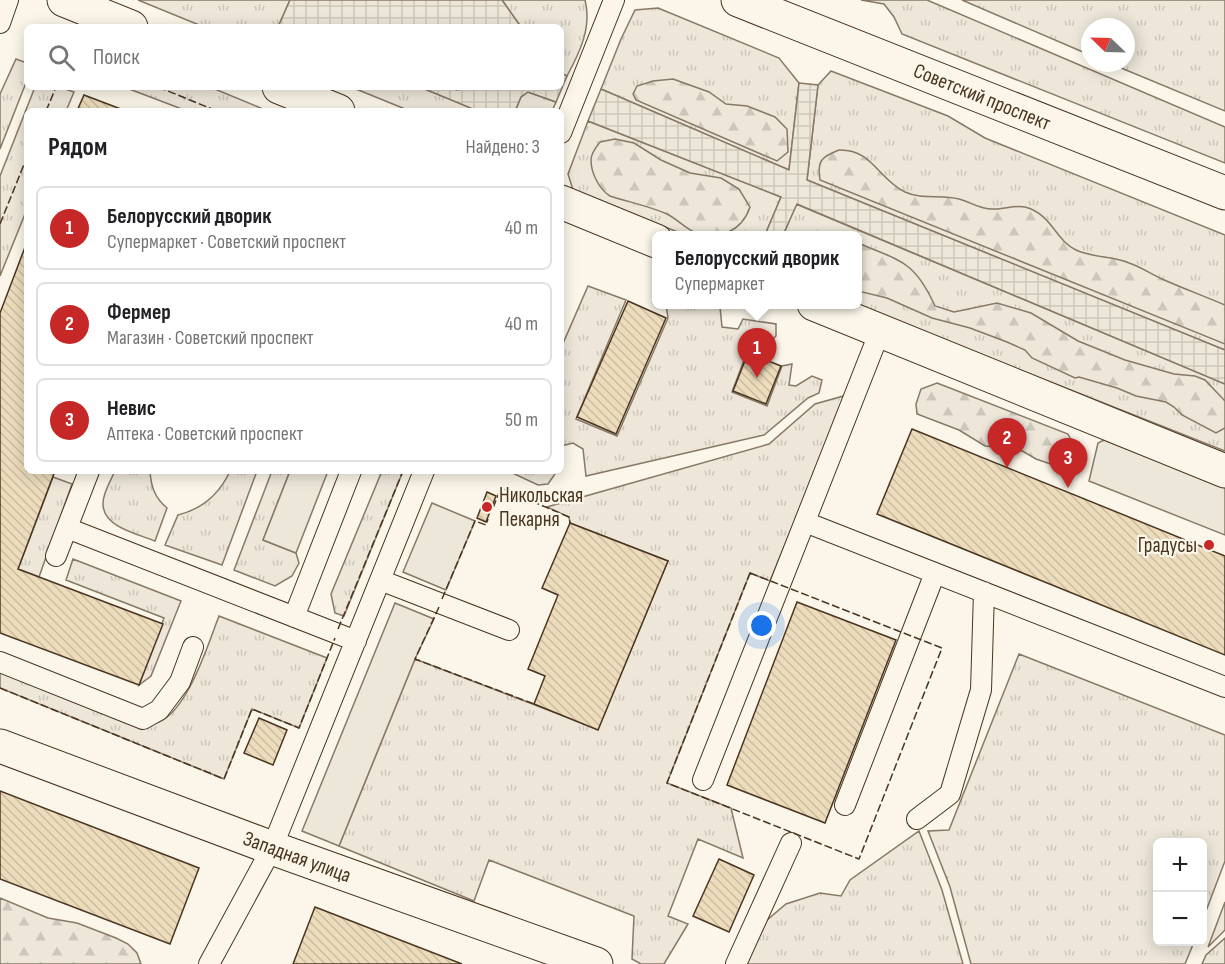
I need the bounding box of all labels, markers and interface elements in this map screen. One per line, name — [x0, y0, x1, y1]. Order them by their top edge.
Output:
north arrow — [1081, 18, 1135, 72]
search box — [24, 24, 564, 90]
icon: search — [45, 41, 78, 74]
text: Поиск — [93, 44, 139, 71]
street label: Советский проспект — [910, 58, 1054, 136]
text: Рядом — [48, 132, 107, 163]
text: Найдено: 3 — [466, 135, 540, 159]
text: Белорусский дворик — [107, 203, 271, 230]
text: 1 — [66, 216, 73, 240]
text: 40 m — [505, 216, 538, 240]
text: Супермаркет · Советский проспект — [107, 230, 346, 254]
popup — [652, 231, 862, 309]
text: Белорусский дворик — [675, 245, 839, 272]
text: Супермаркет — [675, 272, 765, 296]
text: Фермер — [107, 299, 171, 326]
text: 2 — [65, 312, 74, 336]
text: 40 m — [505, 312, 538, 336]
text: Магазин · Советский проспект — [107, 326, 314, 350]
pin: 1 — [738, 328, 777, 378]
text: Невис — [107, 395, 156, 422]
text: 3 — [65, 408, 74, 432]
text: 50 m — [505, 408, 538, 432]
pin: 2 — [988, 418, 1026, 468]
text: Аптека · Советский проспект — [107, 422, 303, 446]
pin: 3 — [1048, 438, 1088, 488]
place label: Никольская Пекарня — [499, 483, 583, 532]
marker: Никольская Пекарня — [480, 500, 494, 514]
place label: Градусы — [1138, 533, 1197, 558]
marker: Градусы — [1202, 538, 1216, 552]
your location — [747, 611, 776, 640]
street label: Западная улица — [240, 826, 354, 888]
map controls — [1153, 838, 1207, 946]
button: + — [1153, 838, 1207, 892]
button: − — [1153, 892, 1207, 946]

